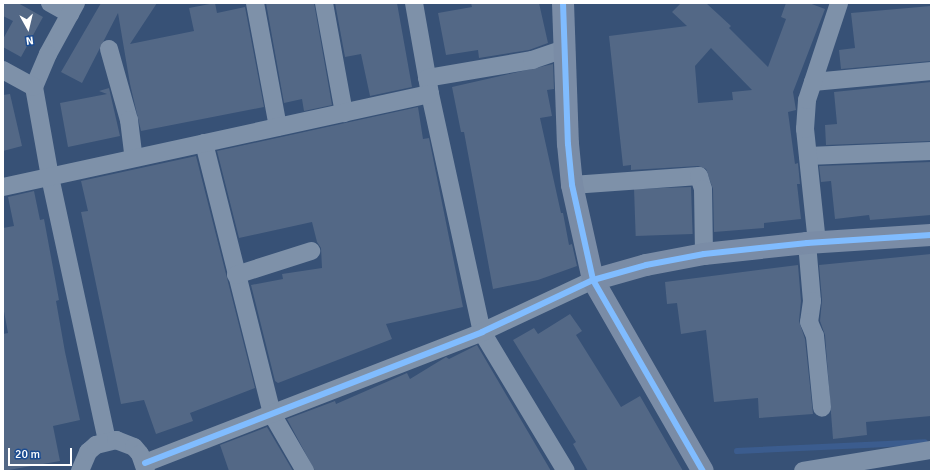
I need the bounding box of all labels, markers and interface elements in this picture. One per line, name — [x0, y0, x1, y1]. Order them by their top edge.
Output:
north arrow — [8, 8, 48, 48]
text: N — [25, 33, 34, 47]
scale bar — [10, 440, 74, 466]
text: 20 m — [15, 447, 40, 462]

